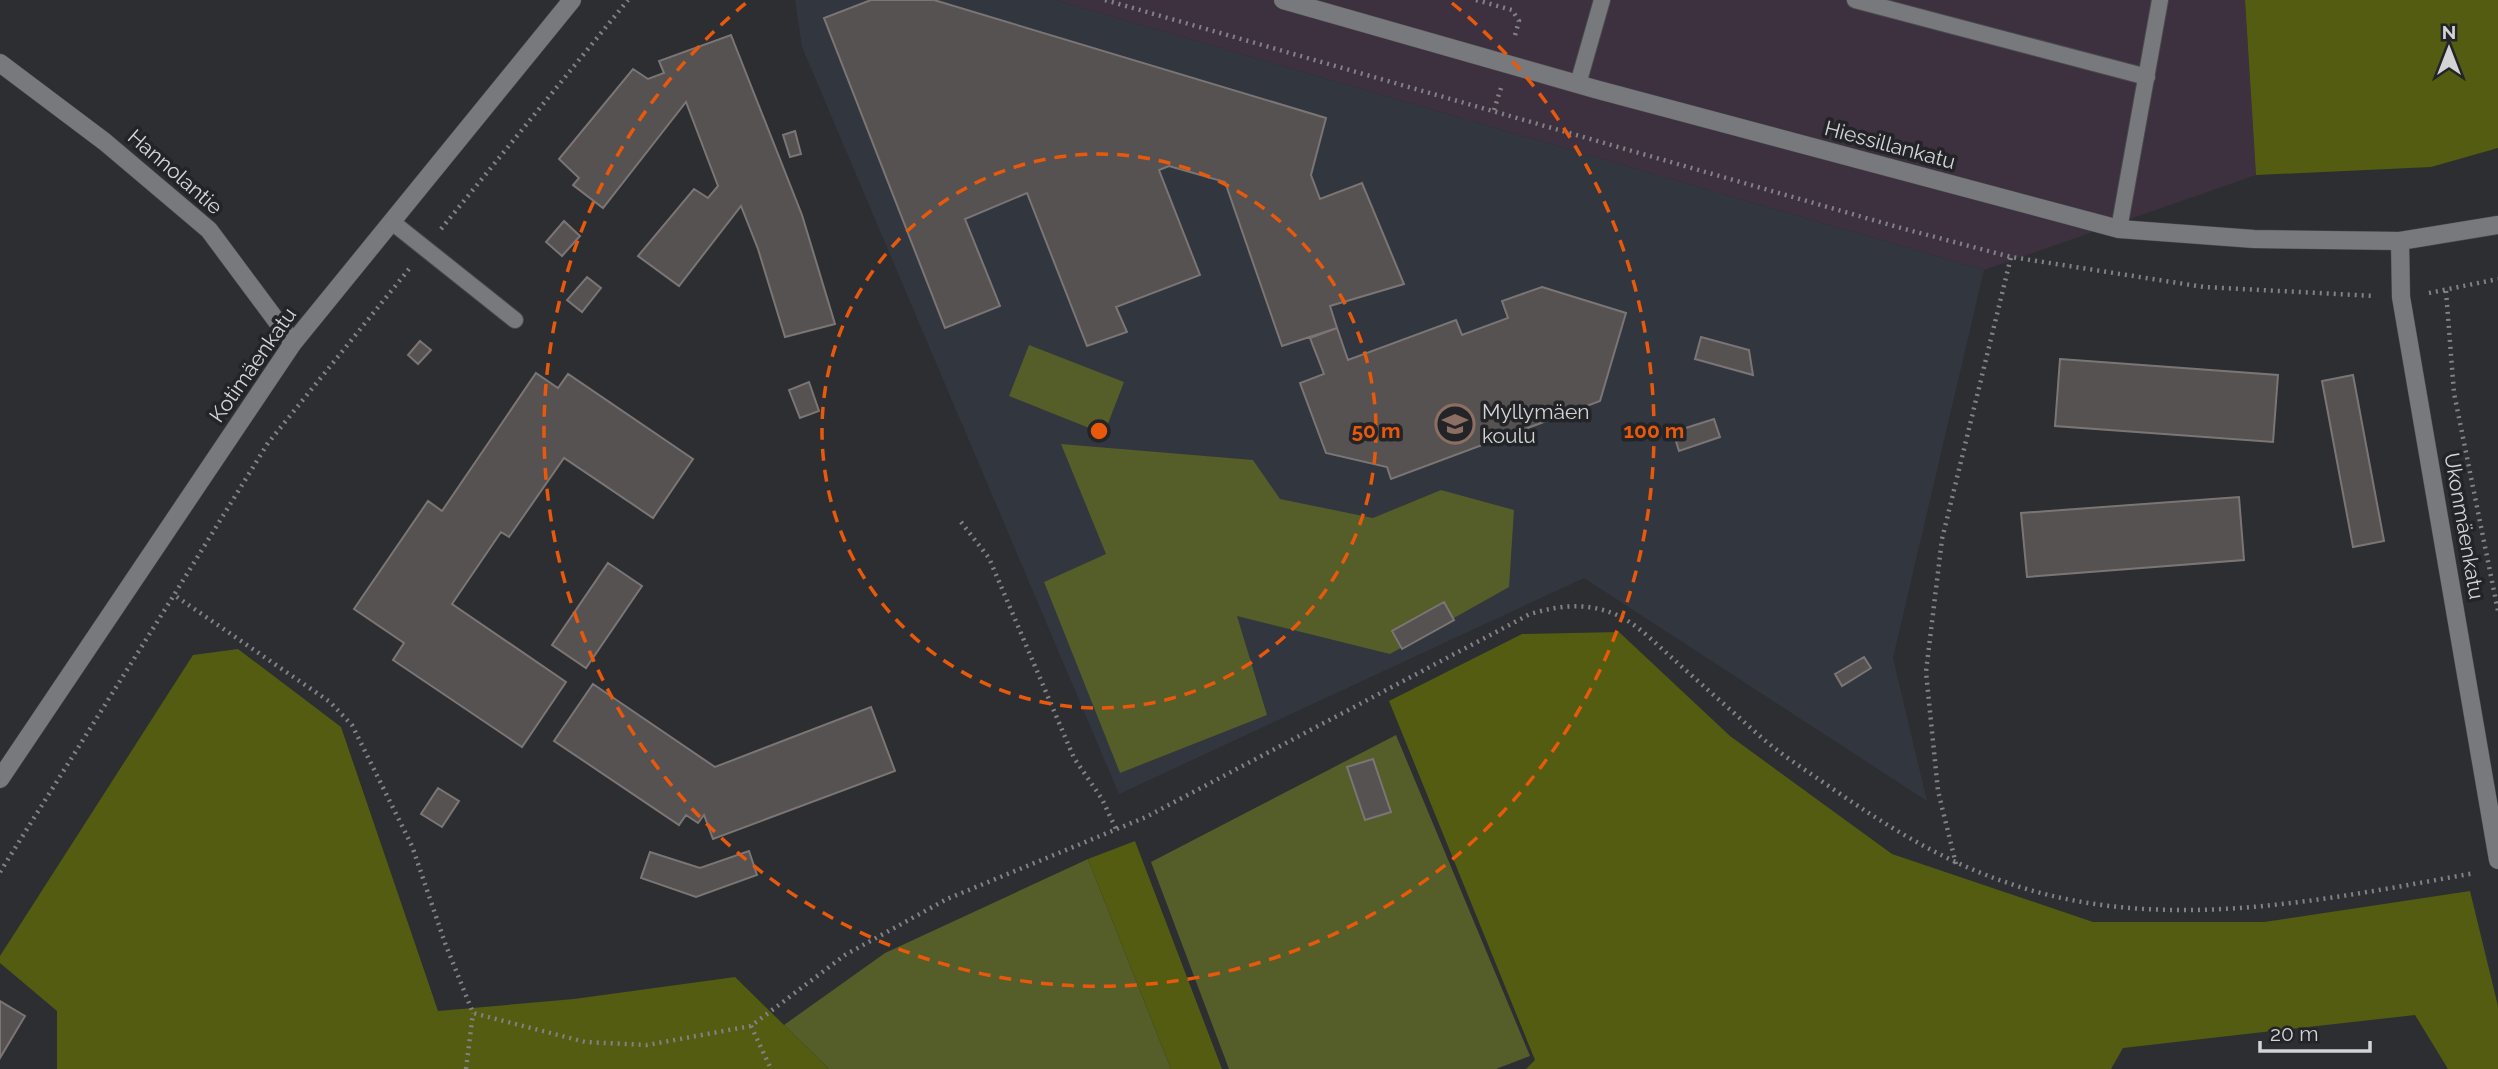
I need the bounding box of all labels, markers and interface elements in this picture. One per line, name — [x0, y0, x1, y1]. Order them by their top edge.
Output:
north arrow — [2414, 14, 2484, 84]
text: N — [2442, 21, 2456, 43]
street label: Hiessillankatu — [1822, 115, 1958, 174]
street label: Hannolantie — [123, 124, 228, 219]
street label: Kotimäenkatu — [204, 303, 301, 427]
place label: Myllymäen koulu — [1482, 399, 1590, 448]
school or university icon: Myllymäen koulu — [1434, 403, 1476, 445]
text: 50 m — [1351, 418, 1401, 443]
text: 100 m — [1624, 418, 1684, 443]
centre of rings — [1087, 419, 1111, 443]
street label: Ukonmäenkatu — [2439, 451, 2490, 601]
scale bar — [2260, 1010, 2370, 1054]
text: 20 m — [2270, 1021, 2318, 1046]

